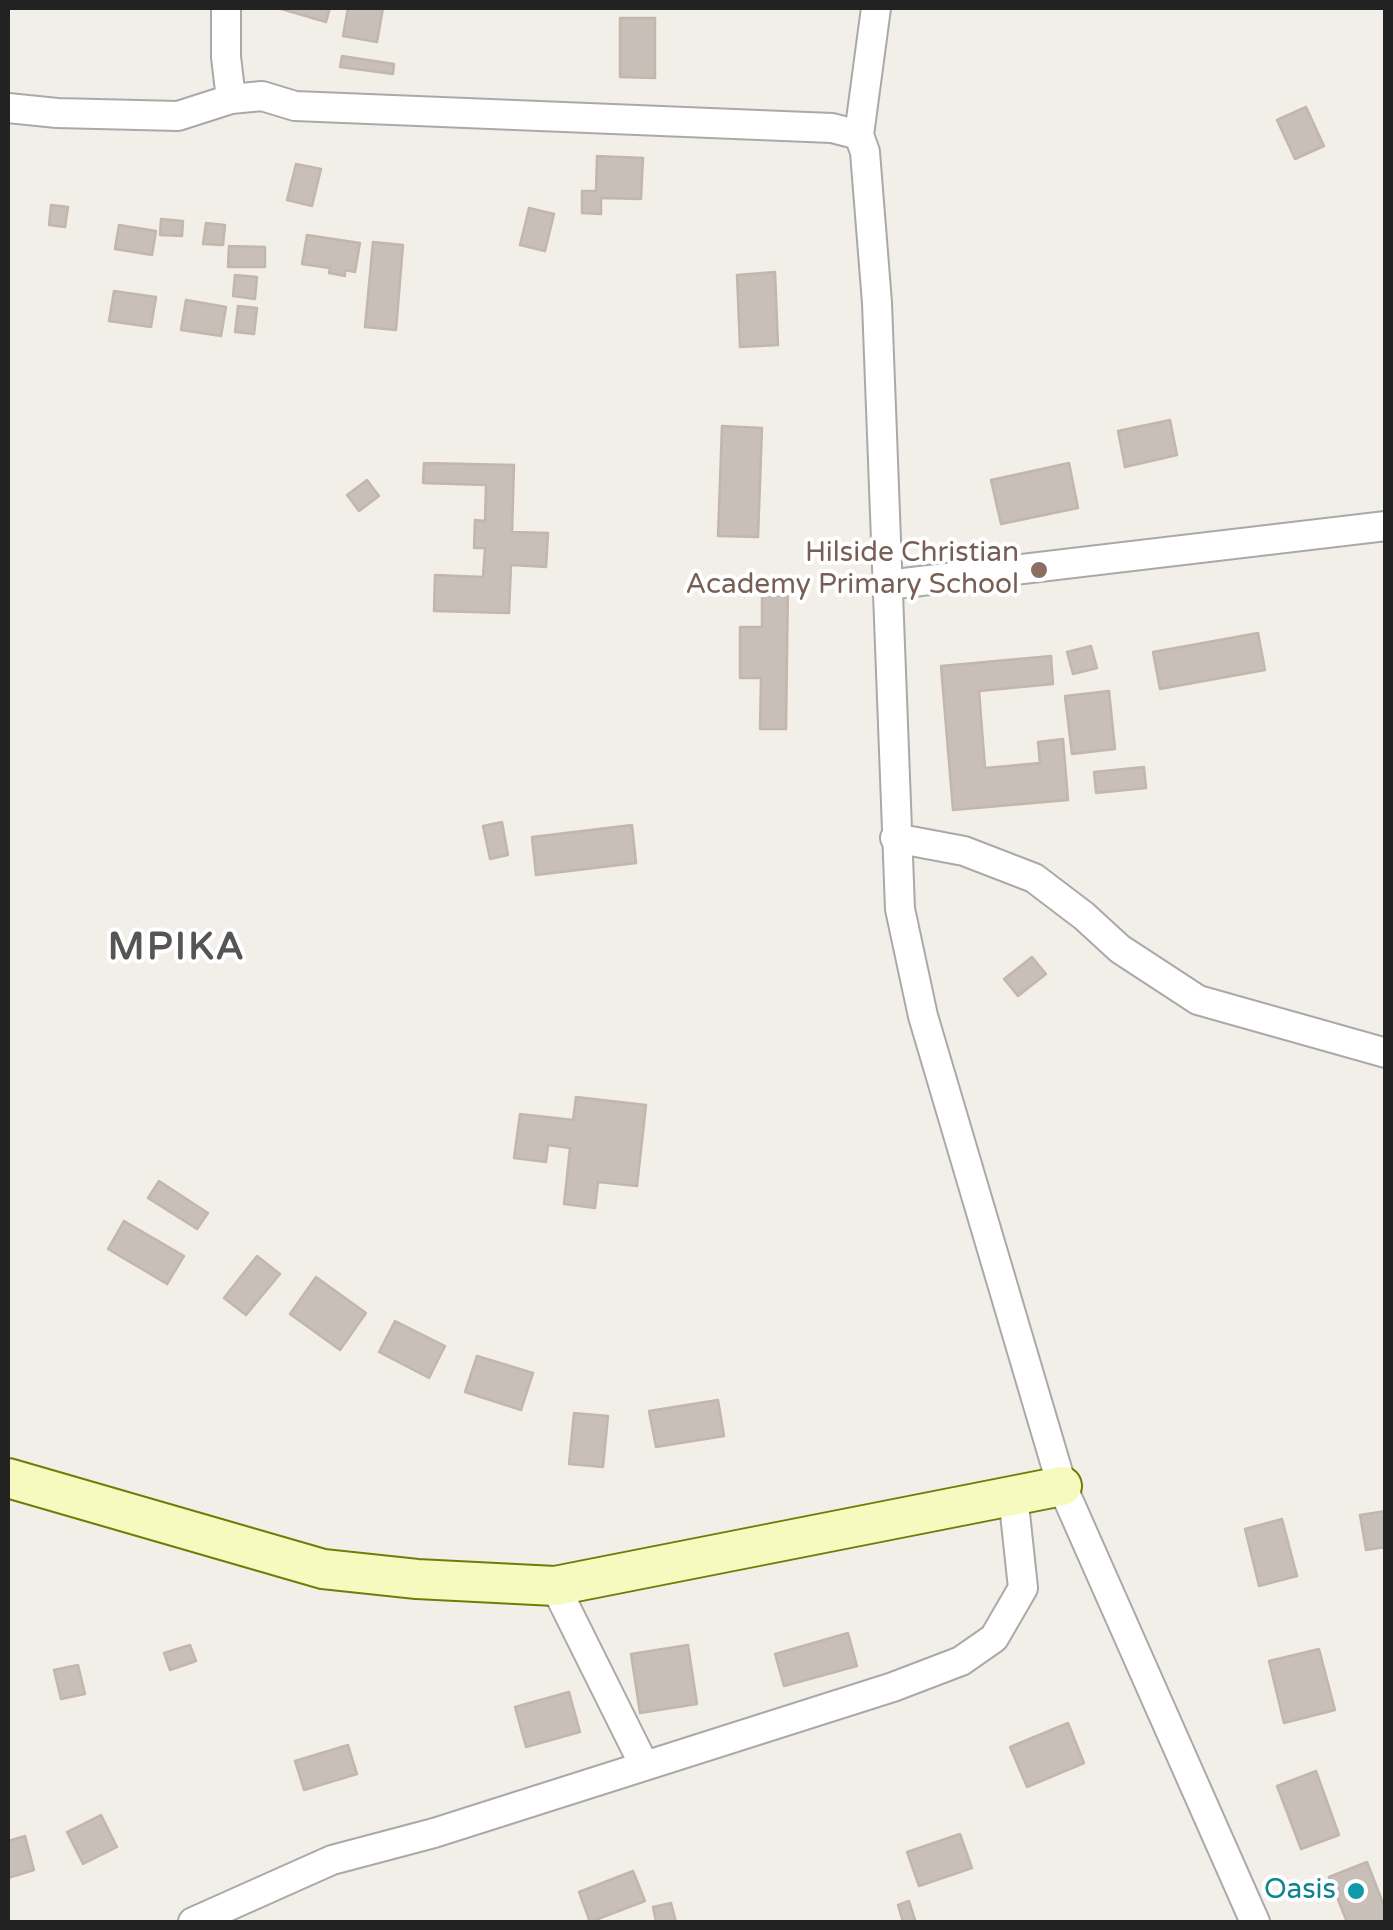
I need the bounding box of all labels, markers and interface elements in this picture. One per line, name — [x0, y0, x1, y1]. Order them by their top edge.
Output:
place label: Hilside Christian Academy Primary School — [685, 537, 1019, 603]
marker: Hilside Christian Academy Primary School — [1028, 559, 1050, 581]
district label: MPIKA — [108, 926, 246, 972]
place label: Oasis — [1264, 1874, 1336, 1908]
marker: Oasis — [1345, 1880, 1367, 1902]

